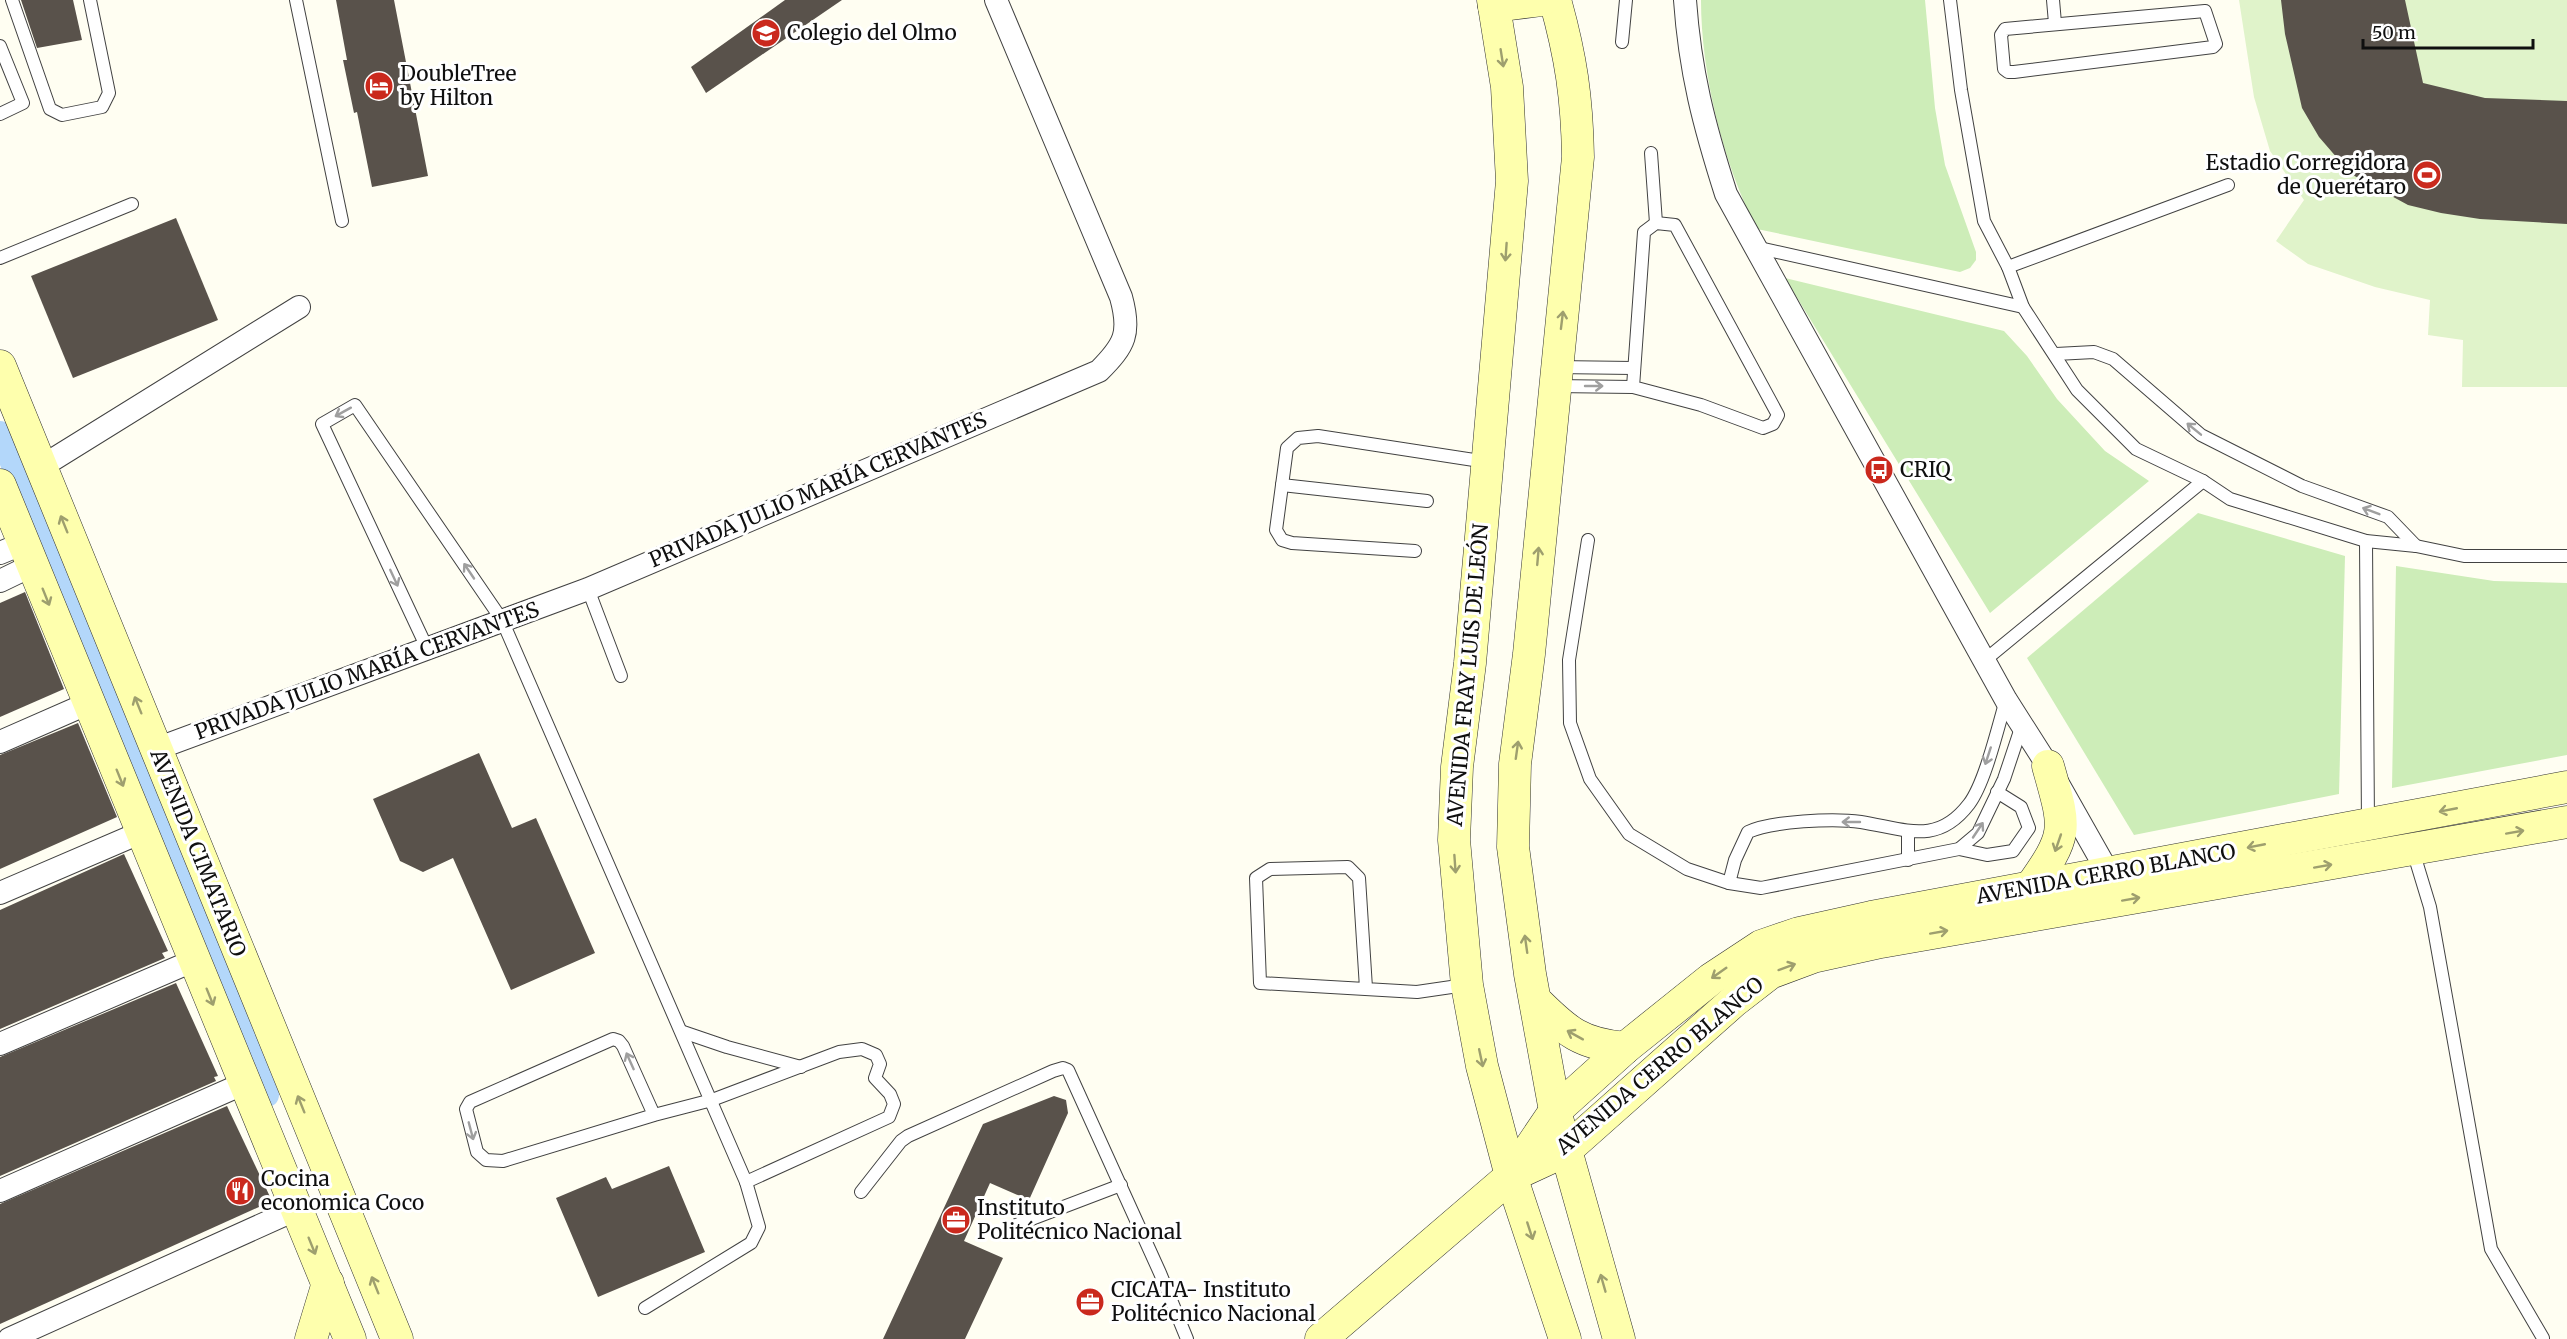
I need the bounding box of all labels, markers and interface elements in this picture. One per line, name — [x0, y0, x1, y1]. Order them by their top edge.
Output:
scale bar — [2363, 12, 2532, 50]
school or university icon: Colegio del Olmo — [750, 17, 782, 49]
place label: Colegio del Olmo — [787, 19, 957, 46]
text: 50 m — [2372, 21, 2416, 44]
one-way arrow — [1497, 47, 1508, 67]
place label: DoubleTree by Hilton — [399, 60, 517, 111]
hotel icon: DoubleTree by Hilton — [363, 70, 395, 102]
place label: Estadio Corregidora de Querétaro — [2206, 149, 2406, 200]
sports icon: Estadio Corregidora de Querétaro — [2411, 159, 2443, 191]
one-way arrow — [1500, 242, 1511, 262]
one-way arrow — [1557, 311, 1568, 330]
one-way arrow — [1583, 380, 1603, 392]
street label: PRIVADA JULIO MARÍA CERVANTES — [644, 405, 991, 573]
one-way arrow — [335, 406, 352, 418]
one-way arrow — [2187, 422, 2202, 436]
bus stop icon: CRIQ — [1863, 454, 1895, 486]
place label: CRIQ — [1900, 456, 1953, 483]
one-way arrow — [2362, 505, 2380, 516]
one-way arrow — [58, 515, 69, 534]
street label: AVENIDA FRAY LUIS DE LEÓN — [1441, 523, 1494, 828]
one-way arrow — [1533, 546, 1544, 566]
one-way arrow — [463, 564, 475, 580]
one-way arrow — [389, 569, 400, 587]
one-way arrow — [41, 587, 52, 606]
street label: PRIVADA JULIO MARÍA CERVANTES — [191, 595, 543, 746]
one-way arrow — [132, 696, 143, 715]
one-way arrow — [1511, 740, 1522, 760]
street label: AVENIDA CIMATARIO — [144, 744, 252, 961]
one-way arrow — [1982, 746, 1993, 765]
one-way arrow — [115, 768, 126, 786]
one-way arrow — [2438, 805, 2458, 816]
one-way arrow — [1841, 816, 1861, 828]
one-way arrow — [1972, 822, 1984, 838]
one-way arrow — [2505, 826, 2525, 837]
one-way arrow — [2052, 833, 2063, 852]
street label: AVENIDA CERRO BLANCO — [1973, 837, 2238, 910]
one-way arrow — [2247, 841, 2266, 852]
one-way arrow — [1450, 854, 1461, 874]
one-way arrow — [2313, 860, 2333, 871]
one-way arrow — [2121, 893, 2141, 904]
one-way arrow — [1929, 926, 1948, 937]
one-way arrow — [1520, 934, 1531, 954]
one-way arrow — [1777, 961, 1795, 972]
one-way arrow — [1711, 967, 1728, 979]
street label: AVENIDA CERRO BLANCO — [1550, 971, 1769, 1161]
one-way arrow — [205, 987, 216, 1006]
one-way arrow — [1567, 1029, 1584, 1041]
one-way arrow — [1475, 1048, 1487, 1067]
one-way arrow — [624, 1053, 635, 1071]
one-way arrow — [295, 1096, 306, 1114]
one-way arrow — [466, 1121, 477, 1140]
place label: Cocina economica Coco — [261, 1165, 424, 1216]
restaurant icon: Cocina economica Coco — [224, 1175, 256, 1207]
place label: Instituto Politécnico Nacional — [977, 1194, 1182, 1245]
office icon: Instituto Politécnico Nacional — [940, 1204, 972, 1236]
one-way arrow — [1525, 1221, 1536, 1240]
one-way arrow — [307, 1236, 318, 1255]
one-way arrow — [1596, 1274, 1608, 1293]
one-way arrow — [369, 1276, 380, 1294]
place label: CICATA- Instituto Politécnico Nacional — [1111, 1276, 1316, 1327]
office icon: CICATA- Instituto Politécnico Nacional — [1074, 1286, 1106, 1318]

